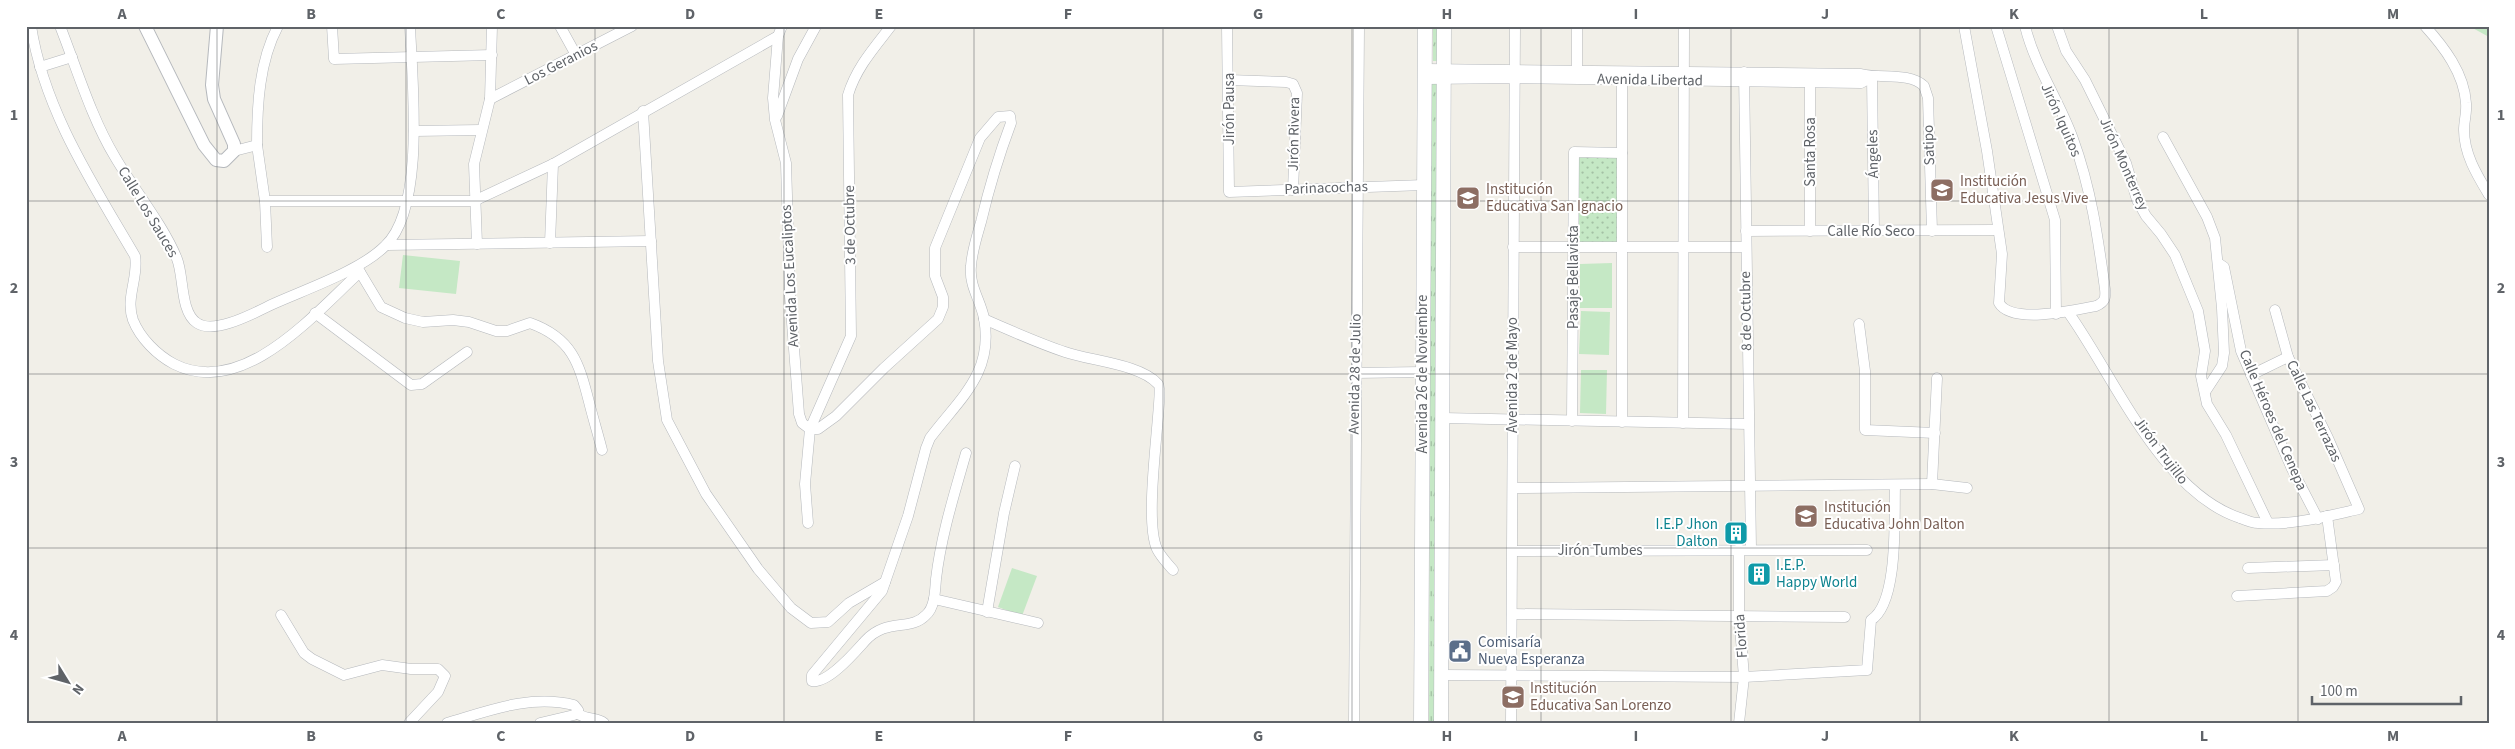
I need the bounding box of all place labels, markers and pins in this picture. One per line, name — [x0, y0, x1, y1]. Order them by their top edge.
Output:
place label: Institución Educativa Jesus Vive — [1960, 171, 2088, 209]
school or university icon: Institución Educativa Jesus Vive — [1929, 177, 1955, 203]
place label: Institución Educativa San Ignacio — [1486, 179, 1623, 217]
school or university icon: Institución Educativa San Ignacio — [1455, 185, 1481, 211]
place label: Institución Educativa John Dalton — [1824, 497, 1965, 535]
school or university icon: Institución Educativa John Dalton — [1793, 503, 1819, 529]
place label: I.E.P Jhon Dalton — [1656, 514, 1718, 552]
building icon: I.E.P Jhon Dalton — [1723, 520, 1749, 546]
place label: I.E.P. Happy World — [1776, 555, 1857, 593]
building icon: I.E.P. Happy World — [1746, 561, 1772, 587]
place label: Comisaría Nueva Esperanza — [1478, 632, 1585, 670]
public building icon: Comisaría Nueva Esperanza — [1447, 638, 1473, 664]
place label: Institución Educativa San Lorenzo — [1530, 678, 1671, 716]
school or university icon: Institución Educativa San Lorenzo — [1500, 684, 1526, 710]

